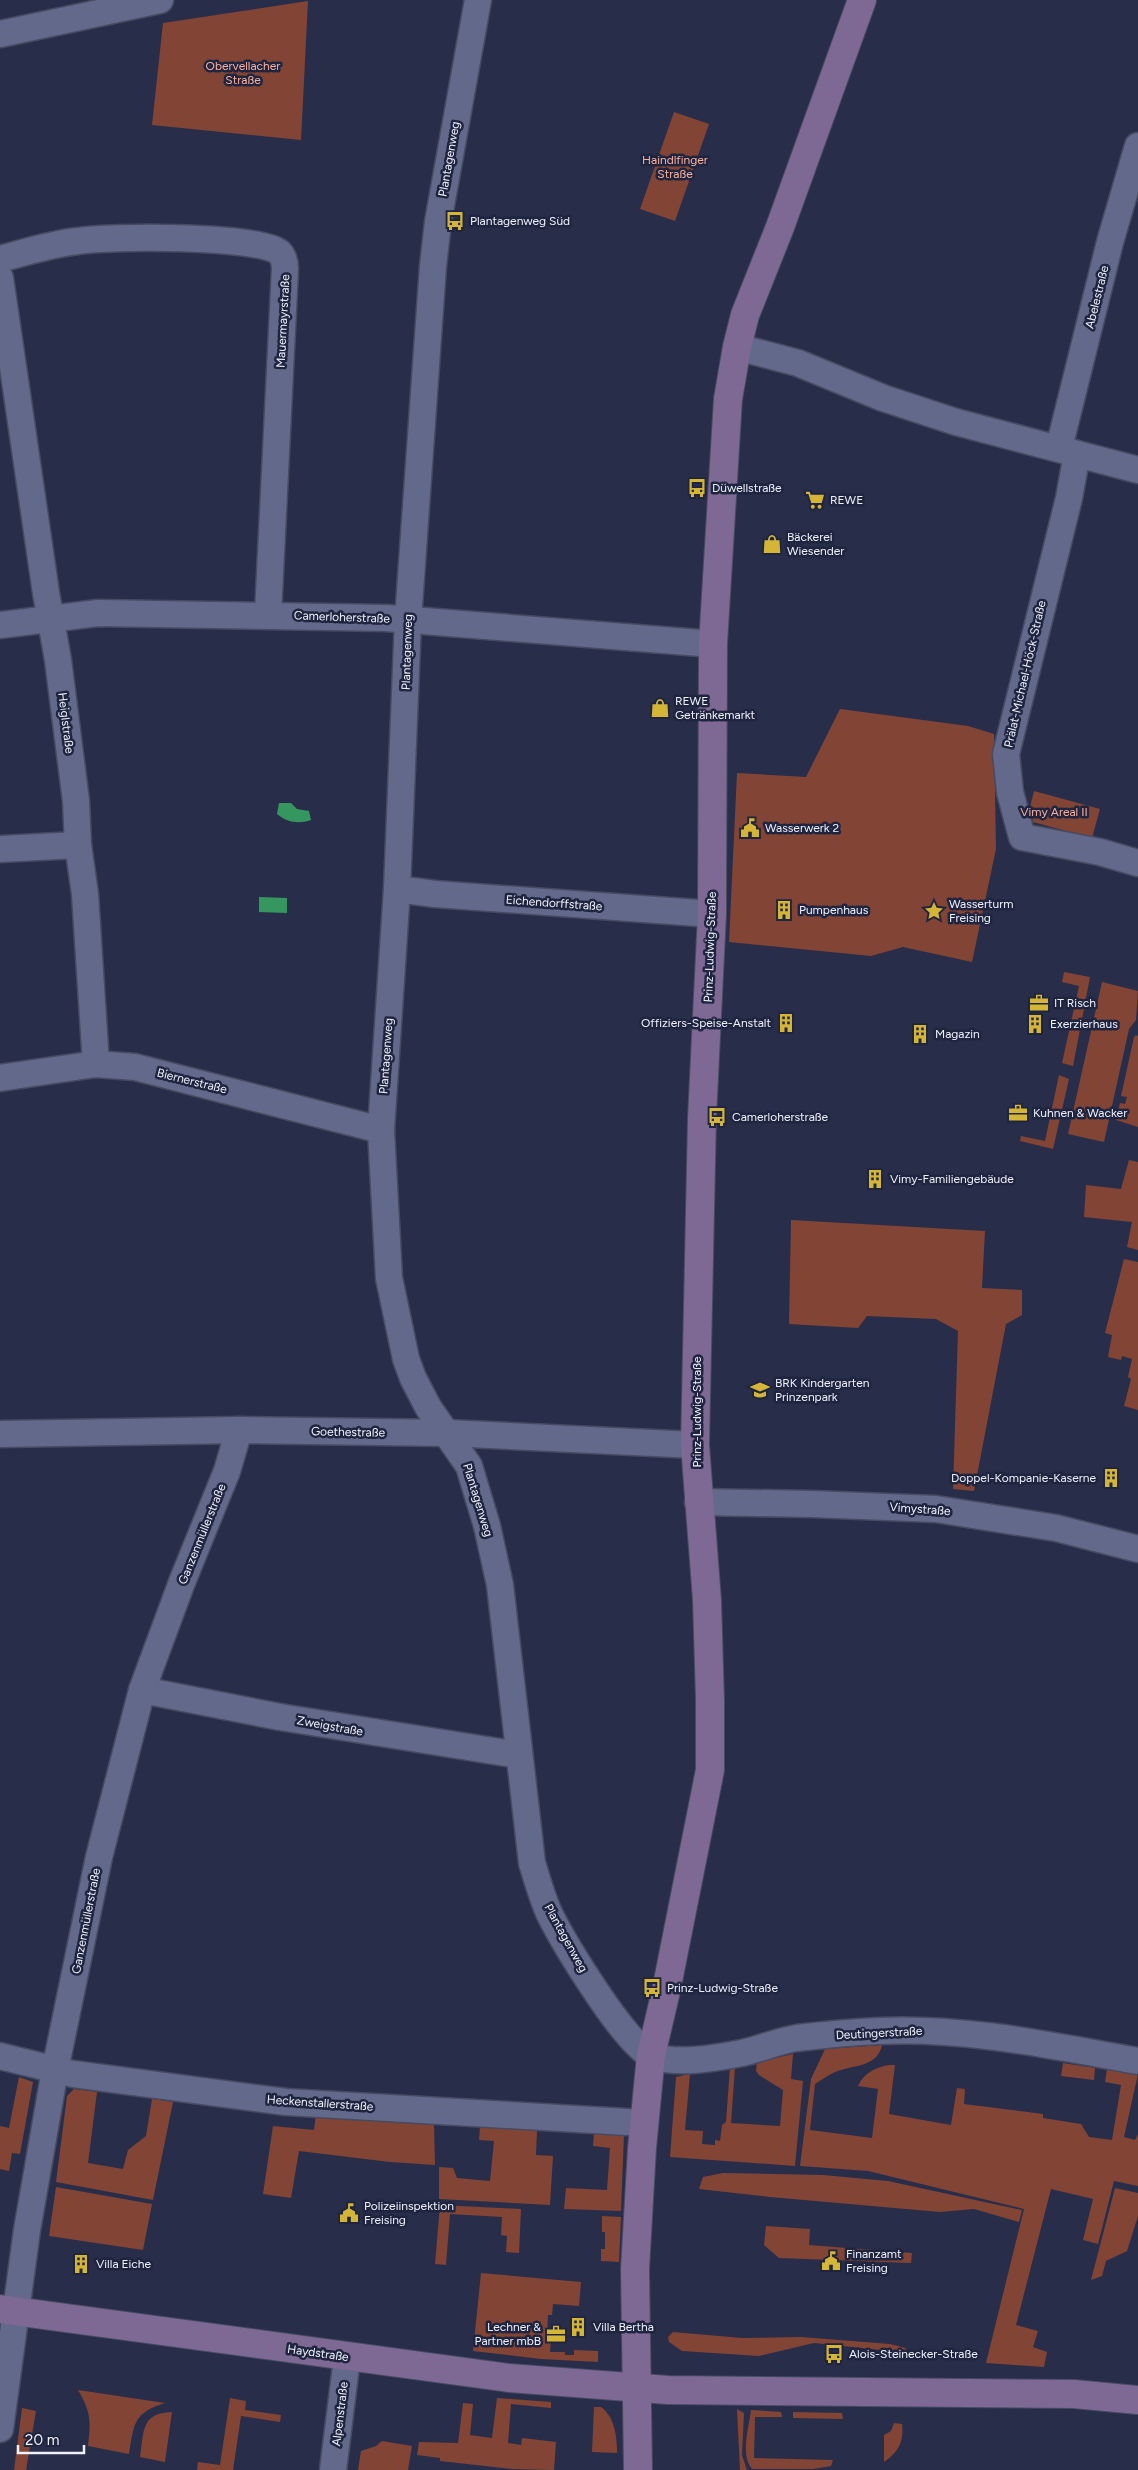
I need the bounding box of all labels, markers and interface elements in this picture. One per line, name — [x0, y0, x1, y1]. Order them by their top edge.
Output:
park label: Obervellacher Straße — [206, 59, 280, 87]
street label: Plantagenweg — [435, 120, 463, 198]
park label: Haindlfinger Straße — [642, 153, 708, 181]
bus stop icon: Plantagenweg Süd — [444, 210, 466, 232]
place label: Plantagenweg Süd — [470, 214, 570, 228]
street label: Abelestraße — [1082, 264, 1112, 330]
street label: Mauermayrstraße — [274, 273, 292, 368]
bus stop icon: Düwellstraße — [686, 477, 708, 499]
place label: Düwellstraße — [712, 481, 782, 495]
supermarket icon: REWE — [804, 489, 826, 511]
place label: REWE — [830, 493, 863, 507]
place label: Bäckerei Wiesender — [787, 530, 844, 558]
shop icon: Bäckerei Wiesender — [761, 533, 783, 555]
street label: Prälat-Michael-Höck-Straße — [1001, 599, 1049, 749]
street label: Camerloherstraße — [294, 608, 391, 626]
street label: Plantagenweg — [399, 614, 415, 690]
street label: Heiglstraße — [55, 692, 77, 755]
place label: REWE Getränkemarkt — [675, 694, 756, 722]
shop icon: REWE Getränkemarkt — [649, 697, 671, 719]
park label: Vimy Areal II — [1020, 805, 1088, 819]
public building icon: Wasserwerk 2 — [739, 817, 761, 839]
place label: Wasserwerk 2 — [765, 821, 839, 835]
street label: Prinz-Ludwig-Straße — [701, 891, 719, 1003]
street label: Eichendorffstraße — [505, 893, 603, 913]
place label: Wasserturm Freising — [949, 897, 1013, 925]
building icon: Pumpenhaus — [773, 899, 795, 921]
place icon: Wasserturm Freising — [923, 900, 945, 922]
place label: Pumpenhaus — [799, 903, 869, 917]
office icon: IT Risch — [1028, 992, 1050, 1014]
place label: IT Risch — [1054, 996, 1096, 1010]
building icon: Offiziers-Speise-Anstalt — [775, 1012, 797, 1034]
building icon: Exerzierhaus — [1024, 1013, 1046, 1035]
place label: Offiziers-Speise-Anstalt — [641, 1016, 771, 1030]
place label: Exerzierhaus — [1050, 1017, 1118, 1031]
street label: Plantagenweg — [376, 1018, 396, 1094]
building icon: Magazin — [909, 1023, 931, 1045]
place label: Magazin — [935, 1027, 980, 1041]
street label: Biernerstraße — [156, 1066, 229, 1097]
office icon: Kuhnen & Wacker — [1007, 1102, 1029, 1124]
bus stop icon: Camerloherstraße — [706, 1106, 728, 1128]
place label: Kuhnen & Wacker — [1033, 1106, 1127, 1120]
place label: Camerloherstraße — [732, 1110, 829, 1124]
building icon: Vimy-Familiengebäude — [864, 1168, 886, 1190]
place label: Vimy-Familiengebäude — [890, 1172, 1014, 1186]
street label: Prinz-Ludwig-Straße — [690, 1356, 704, 1467]
place label: BRK Kindergarten Prinzenpark — [775, 1376, 870, 1404]
school or university icon: BRK Kindergarten Prinzenpark — [749, 1379, 771, 1401]
street label: Goethestraße — [311, 1424, 386, 1440]
street label: Plantagenweg — [460, 1462, 496, 1538]
building icon: Doppel-Kompanie-Kaserne — [1100, 1467, 1122, 1489]
place label: Doppel-Kompanie-Kaserne — [951, 1471, 1096, 1485]
street label: Ganzenmüllerstraße — [175, 1481, 229, 1586]
street label: Vimystraße — [889, 1500, 951, 1518]
street label: Zweigstraße — [296, 1713, 365, 1739]
street label: Ganzenmüllerstraße — [69, 1866, 103, 1975]
street label: Plantagenweg — [541, 1901, 591, 1975]
bus stop icon: Prinz-Ludwig-Straße — [641, 1977, 663, 1999]
place label: Prinz-Ludwig-Straße — [667, 1981, 778, 1995]
street label: Deutingerstraße — [835, 2024, 923, 2042]
street label: Heckenstallerstraße — [266, 2092, 374, 2114]
place label: Polizeiinspektion Freising — [364, 2199, 454, 2227]
public building icon: Polizeiinspektion Freising — [338, 2202, 360, 2224]
place label: Finanzamt Freising — [846, 2247, 902, 2275]
public building icon: Finanzamt Freising — [820, 2250, 842, 2272]
building icon: Villa Eiche — [70, 2253, 92, 2275]
place label: Villa Eiche — [96, 2257, 152, 2271]
building icon: Villa Bertha — [567, 2316, 589, 2338]
place label: Lechner & Partner mbB — [475, 2320, 541, 2348]
place label: Villa Bertha — [593, 2320, 654, 2334]
office icon: Lechner & Partner mbB — [545, 2323, 567, 2345]
street label: Haydstraße — [286, 2342, 350, 2364]
bus stop icon: Alois-Steinecker-Straße — [823, 2343, 845, 2365]
place label: Alois-Steinecker-Straße — [849, 2347, 978, 2361]
street label: Alpenstraße — [329, 2381, 351, 2447]
scale bar — [18, 2422, 84, 2454]
text: 20 m — [25, 2431, 59, 2449]

